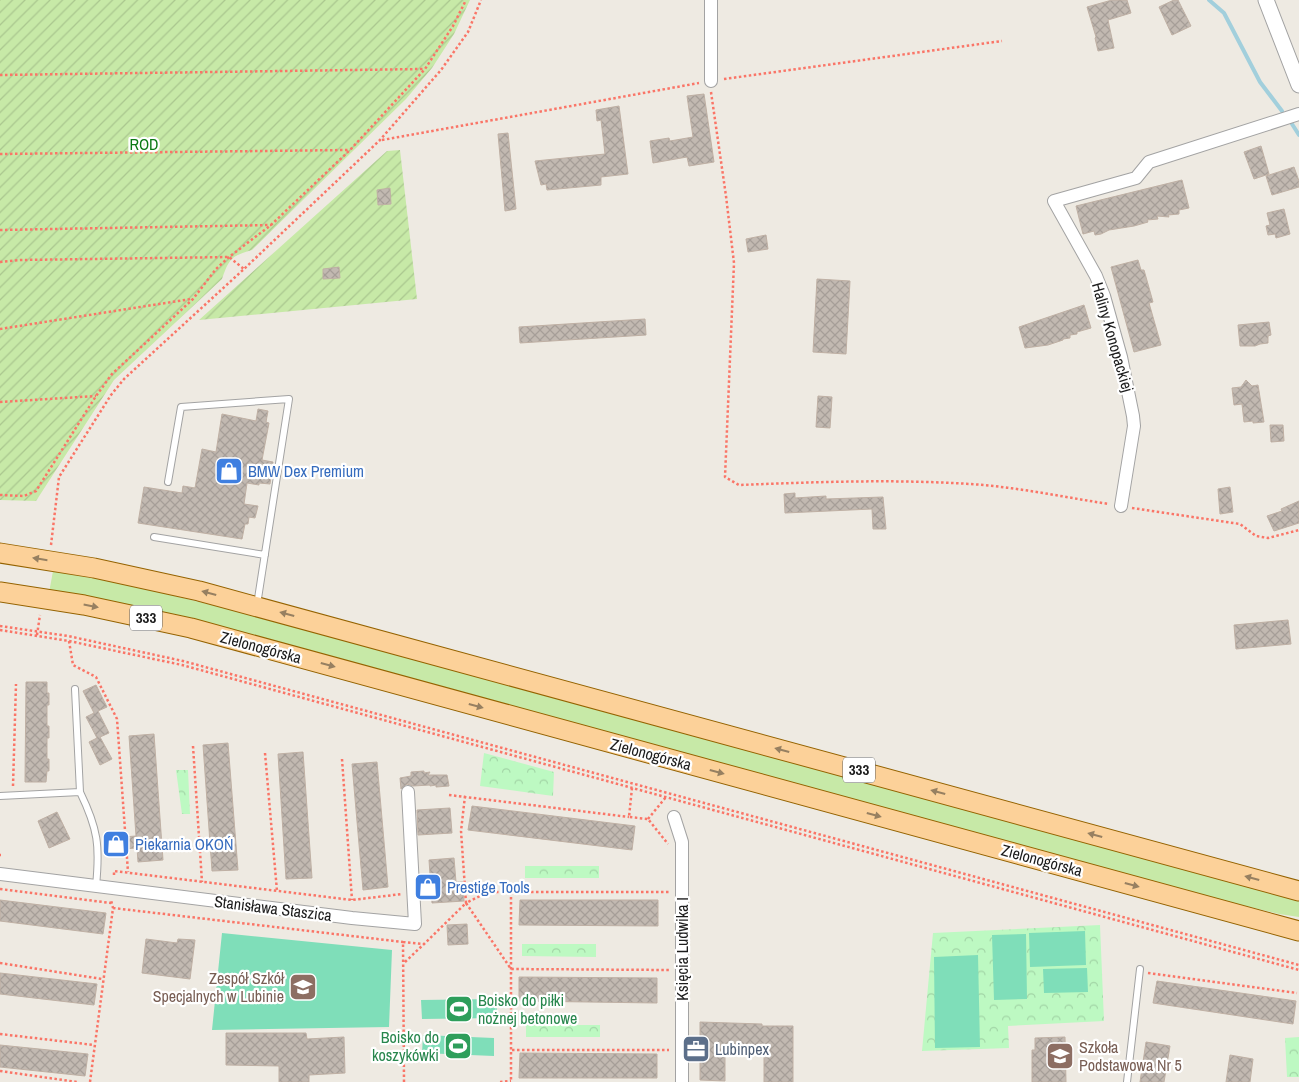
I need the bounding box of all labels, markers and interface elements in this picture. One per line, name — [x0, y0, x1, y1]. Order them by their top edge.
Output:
park label: ROD — [129, 133, 159, 155]
street label: Haliny Konopackiej — [1087, 280, 1139, 394]
shop icon: BMW Dex Premium — [214, 456, 244, 486]
place label: BMW Dex Premium — [248, 460, 364, 482]
one-way arrow — [31, 554, 47, 562]
one-way arrow — [202, 589, 217, 597]
one-way arrow — [83, 603, 99, 611]
road number: 333 — [130, 606, 162, 630]
one-way arrow — [279, 610, 294, 618]
street label: Zielonogórska — [218, 626, 305, 669]
one-way arrow — [321, 662, 336, 670]
one-way arrow — [469, 702, 484, 710]
street label: Zielonogórska — [608, 733, 695, 776]
one-way arrow — [774, 745, 789, 753]
road number: 333 — [843, 758, 875, 782]
one-way arrow — [710, 768, 725, 776]
one-way arrow — [931, 788, 946, 796]
one-way arrow — [867, 811, 882, 819]
shop icon: Piekarnia OKOŃ — [101, 829, 131, 859]
one-way arrow — [1088, 831, 1103, 839]
place label: Piekarnia OKOŃ — [135, 833, 233, 855]
street label: Zielonogórska — [999, 839, 1086, 882]
shop icon: Prestige Tools — [413, 872, 443, 902]
one-way arrow — [1244, 873, 1259, 881]
place label: Prestige Tools — [447, 876, 530, 898]
one-way arrow — [1125, 882, 1140, 890]
street label: Stanisława Staszica — [213, 890, 334, 926]
street label: Księcia Ludwika I — [671, 897, 693, 1001]
place label: Zespół Szkół Specjalnych w Lubinie — [153, 967, 285, 1007]
school or university icon: Zespół Szkół Specjalnych w Lubinie — [288, 972, 318, 1002]
place label: Boisko do piłki nożnej betonowe — [478, 989, 577, 1029]
sports icon: Boisko do piłki nożnej betonowe — [444, 994, 474, 1024]
place label: Boisko do koszykówki — [372, 1026, 439, 1066]
sports icon: Boisko do koszykówki — [443, 1031, 473, 1061]
office icon: Lubinpex — [681, 1034, 711, 1064]
place label: Szkoła Podstawowa Nr 5 — [1079, 1036, 1182, 1076]
place label: Lubinpex — [715, 1038, 769, 1060]
school or university icon: Szkoła Podstawowa Nr 5 — [1045, 1041, 1075, 1071]

